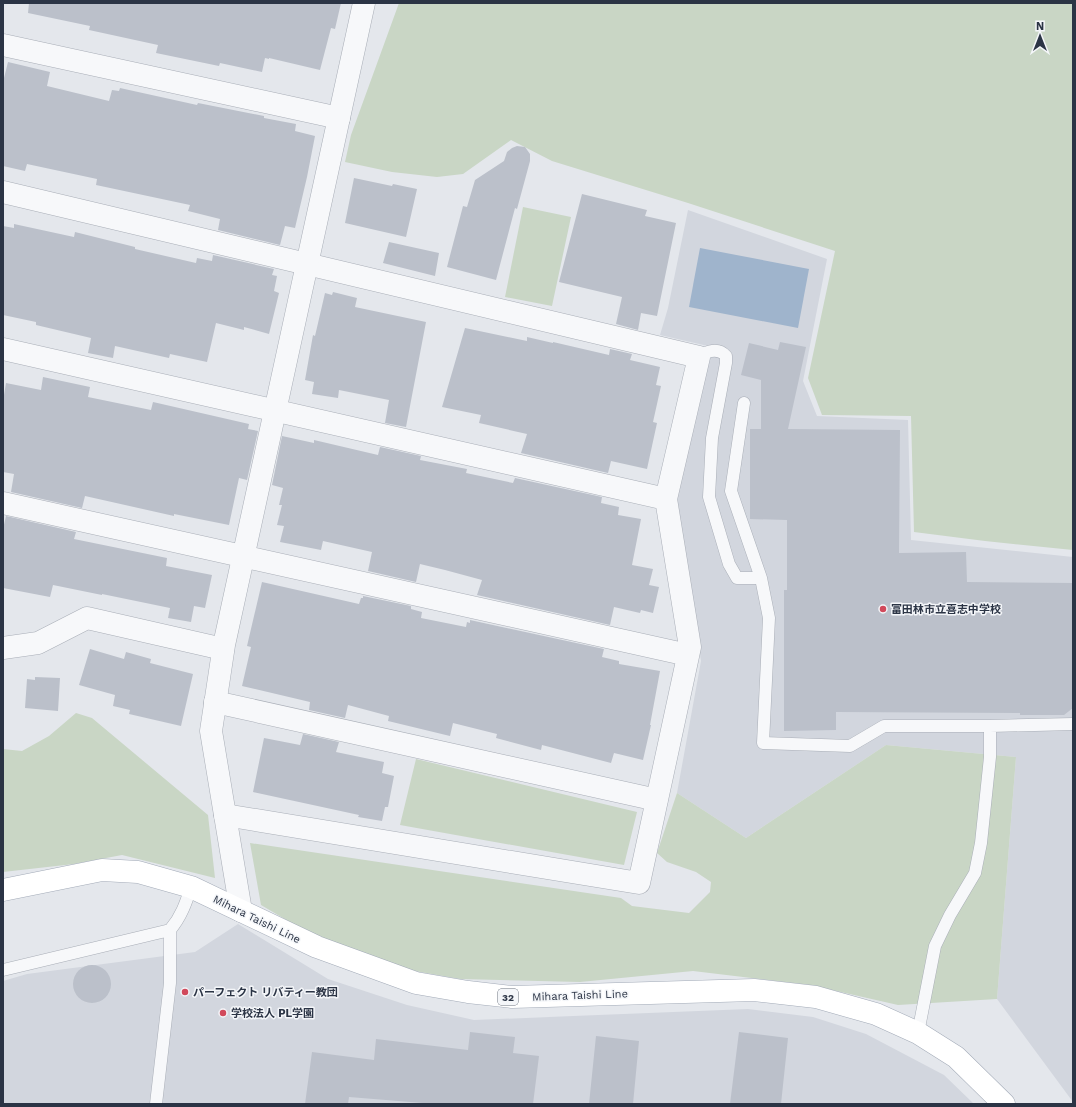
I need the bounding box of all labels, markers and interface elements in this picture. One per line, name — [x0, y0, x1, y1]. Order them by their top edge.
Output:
north arrow — [1020, 16, 1060, 56]
text: N — [1036, 20, 1044, 33]
place label: 富田林市立喜志中学校 — [891, 603, 1001, 616]
marker: 富田林市立喜志中学校 — [878, 604, 888, 614]
street label: Mihara Taishi Line — [211, 893, 303, 946]
place label: パーフェクト リバティー教団 — [193, 986, 338, 999]
marker: パーフェクト リバティー教団 — [180, 987, 190, 997]
street label: Mihara Taishi Line — [532, 987, 628, 1004]
road number: 32 — [498, 989, 518, 1005]
place label: 学校法人 PL学園 — [231, 1007, 314, 1020]
marker: 学校法人 PL学園 — [218, 1008, 228, 1018]

